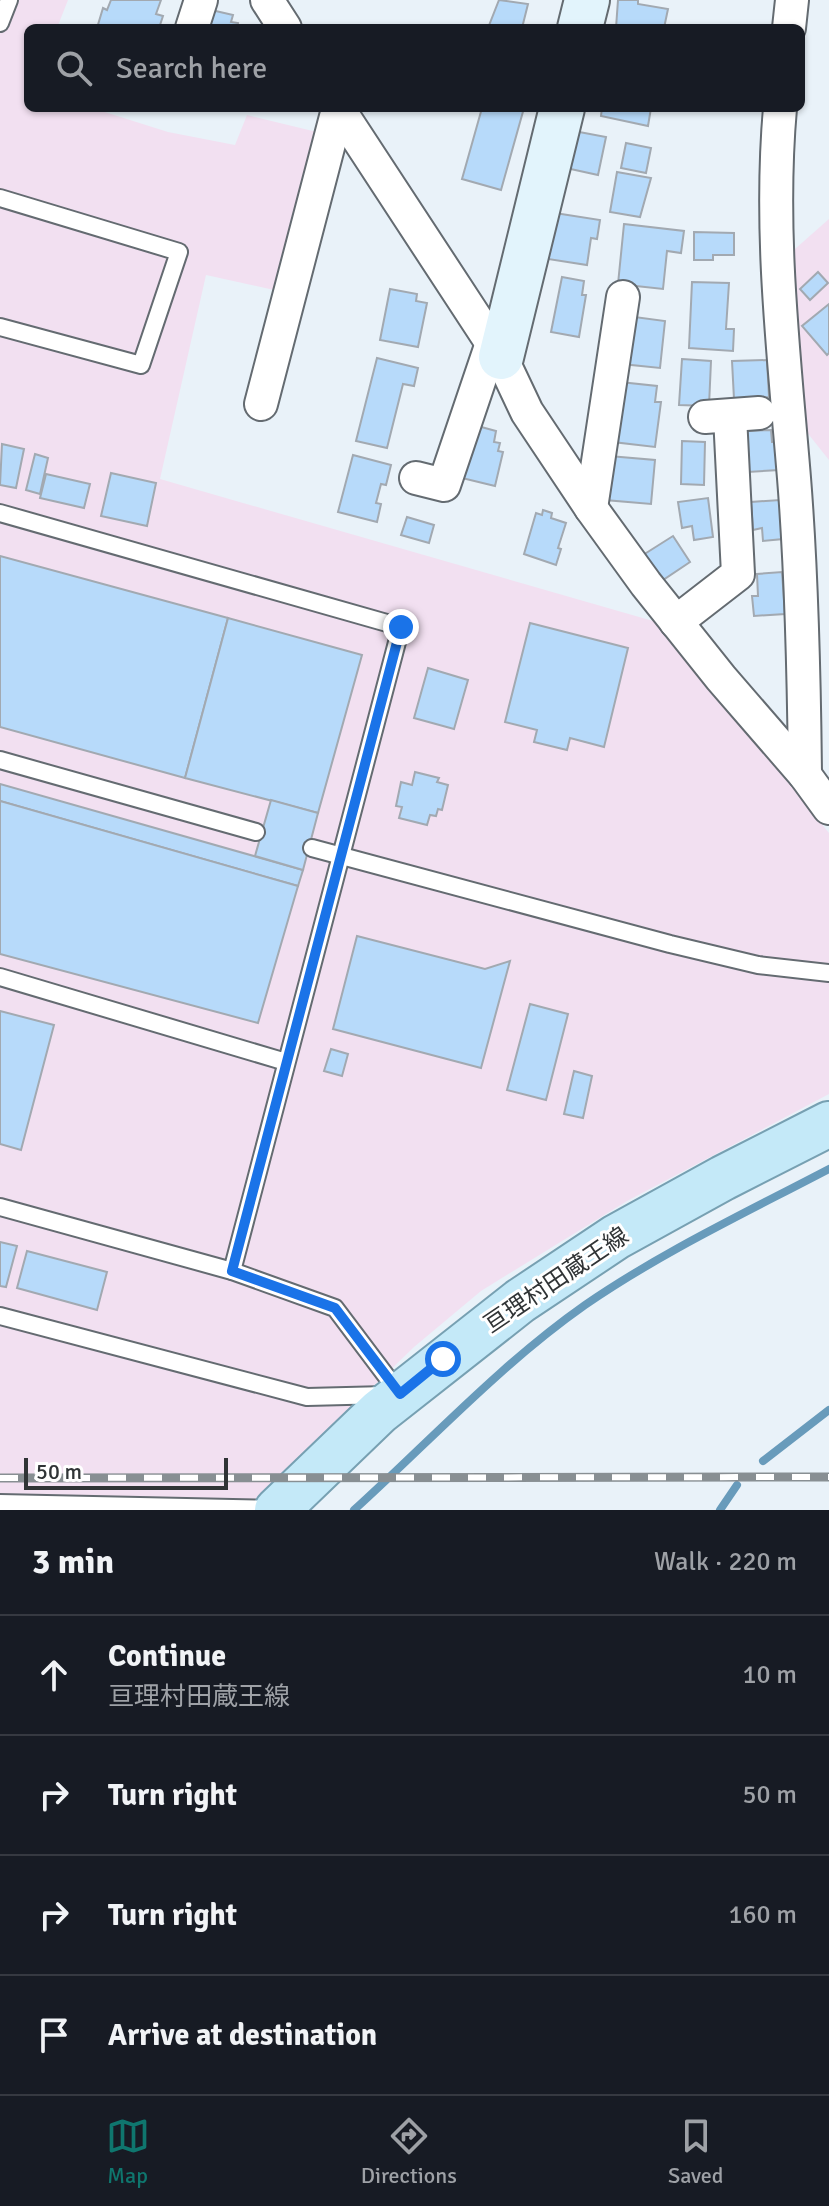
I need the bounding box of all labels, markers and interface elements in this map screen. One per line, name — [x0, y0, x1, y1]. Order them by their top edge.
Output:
search box — [24, 24, 805, 112]
icon: search — [52, 46, 96, 90]
text: Search here — [116, 50, 267, 87]
route end — [383, 609, 419, 645]
street label: 亘理村田蔵王線 — [478, 1221, 634, 1339]
route start — [425, 1341, 461, 1377]
scale bar — [24, 1454, 228, 1490]
text: 50 m — [36, 1458, 82, 1485]
text: 3 min — [32, 1541, 114, 1583]
text: Walk · 220 m — [654, 1546, 797, 1578]
text: Continue — [108, 1638, 226, 1675]
icon: ahead — [32, 1653, 76, 1697]
text: 10 m — [742, 1659, 797, 1691]
text: 亘理村田蔵王線 — [108, 1681, 290, 1713]
icon: right — [32, 1773, 76, 1817]
text: Turn right — [108, 1777, 237, 1814]
text: 50 m — [742, 1779, 797, 1811]
icon: right — [32, 1893, 76, 1937]
text: Turn right — [108, 1897, 237, 1934]
text: 160 m — [728, 1899, 797, 1931]
icon: arrive — [32, 2013, 76, 2057]
text: Arrive at destination — [108, 2017, 377, 2054]
tab: Map — [106, 2114, 150, 2189]
tab: Directions — [361, 2114, 457, 2189]
tab: Saved — [668, 2114, 723, 2189]

